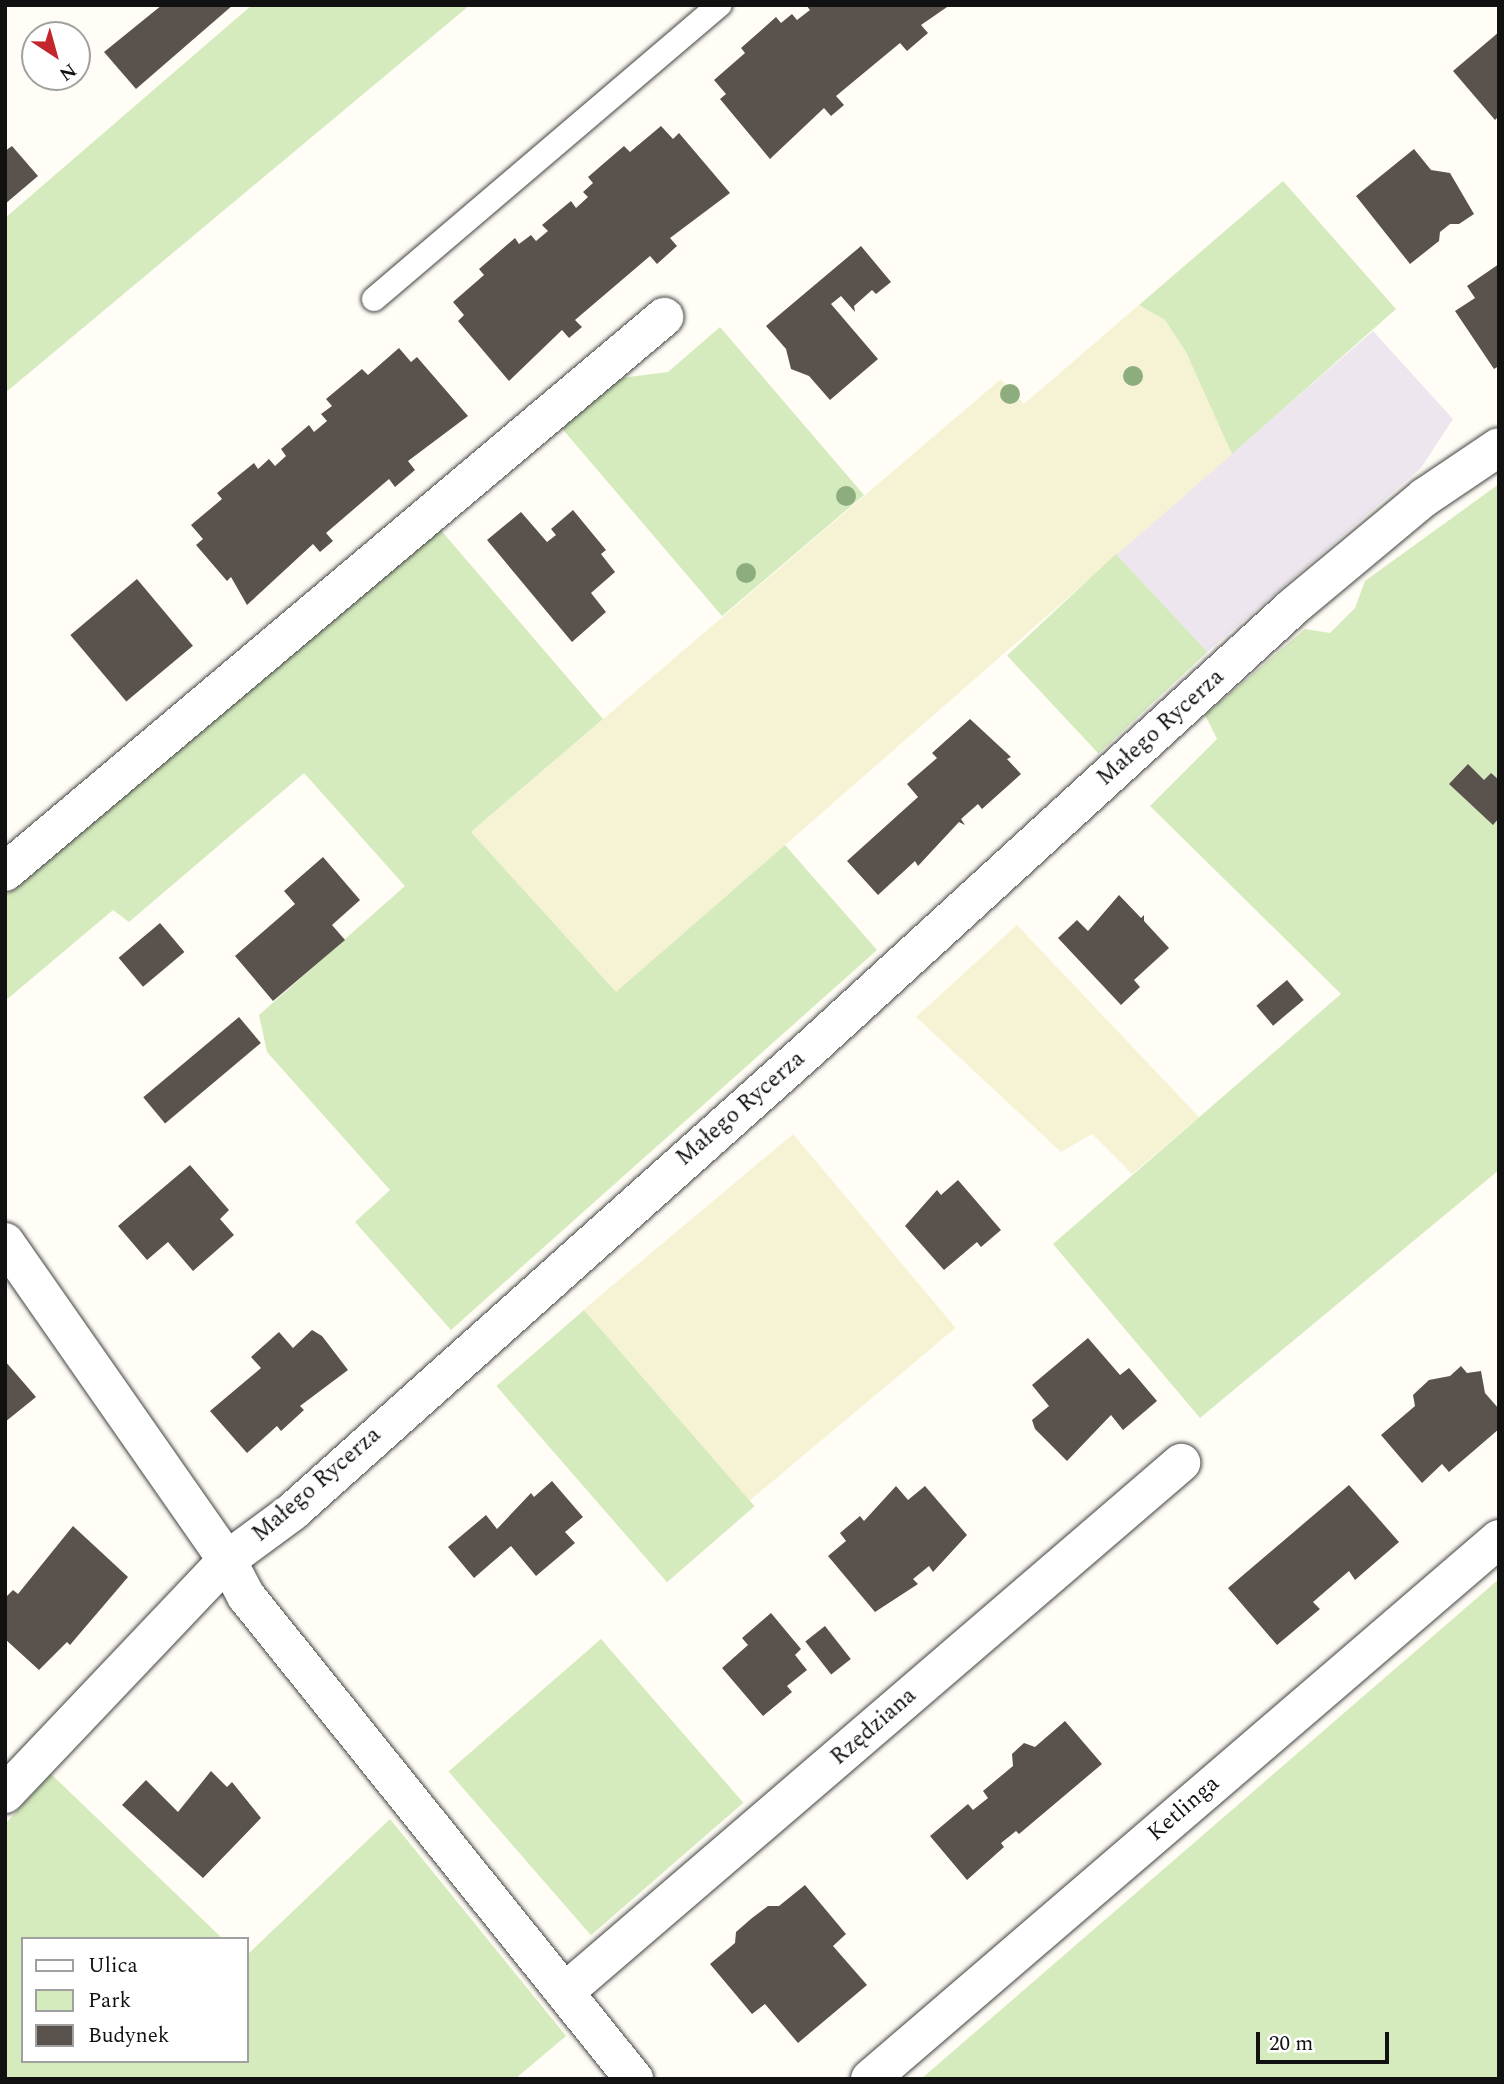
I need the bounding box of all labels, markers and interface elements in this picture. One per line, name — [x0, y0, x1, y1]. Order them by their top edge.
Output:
north arrow — [21, 21, 91, 91]
text: N — [53, 55, 82, 88]
street label: Małego Rycerza — [1092, 664, 1230, 792]
street label: Małego Rycerza — [671, 1046, 811, 1172]
street label: Małego Rycerza — [247, 1422, 387, 1548]
street label: Rzędziana — [826, 1682, 922, 1772]
street label: Ketlinga — [1142, 1770, 1226, 1848]
legend — [21, 1937, 248, 2063]
text: Ulica — [88, 1950, 138, 1982]
text: Park — [88, 1985, 131, 2017]
scale bar — [1259, 2018, 1392, 2062]
text: Budynek — [88, 2020, 170, 2052]
text: 20 m — [1269, 2028, 1313, 2060]

